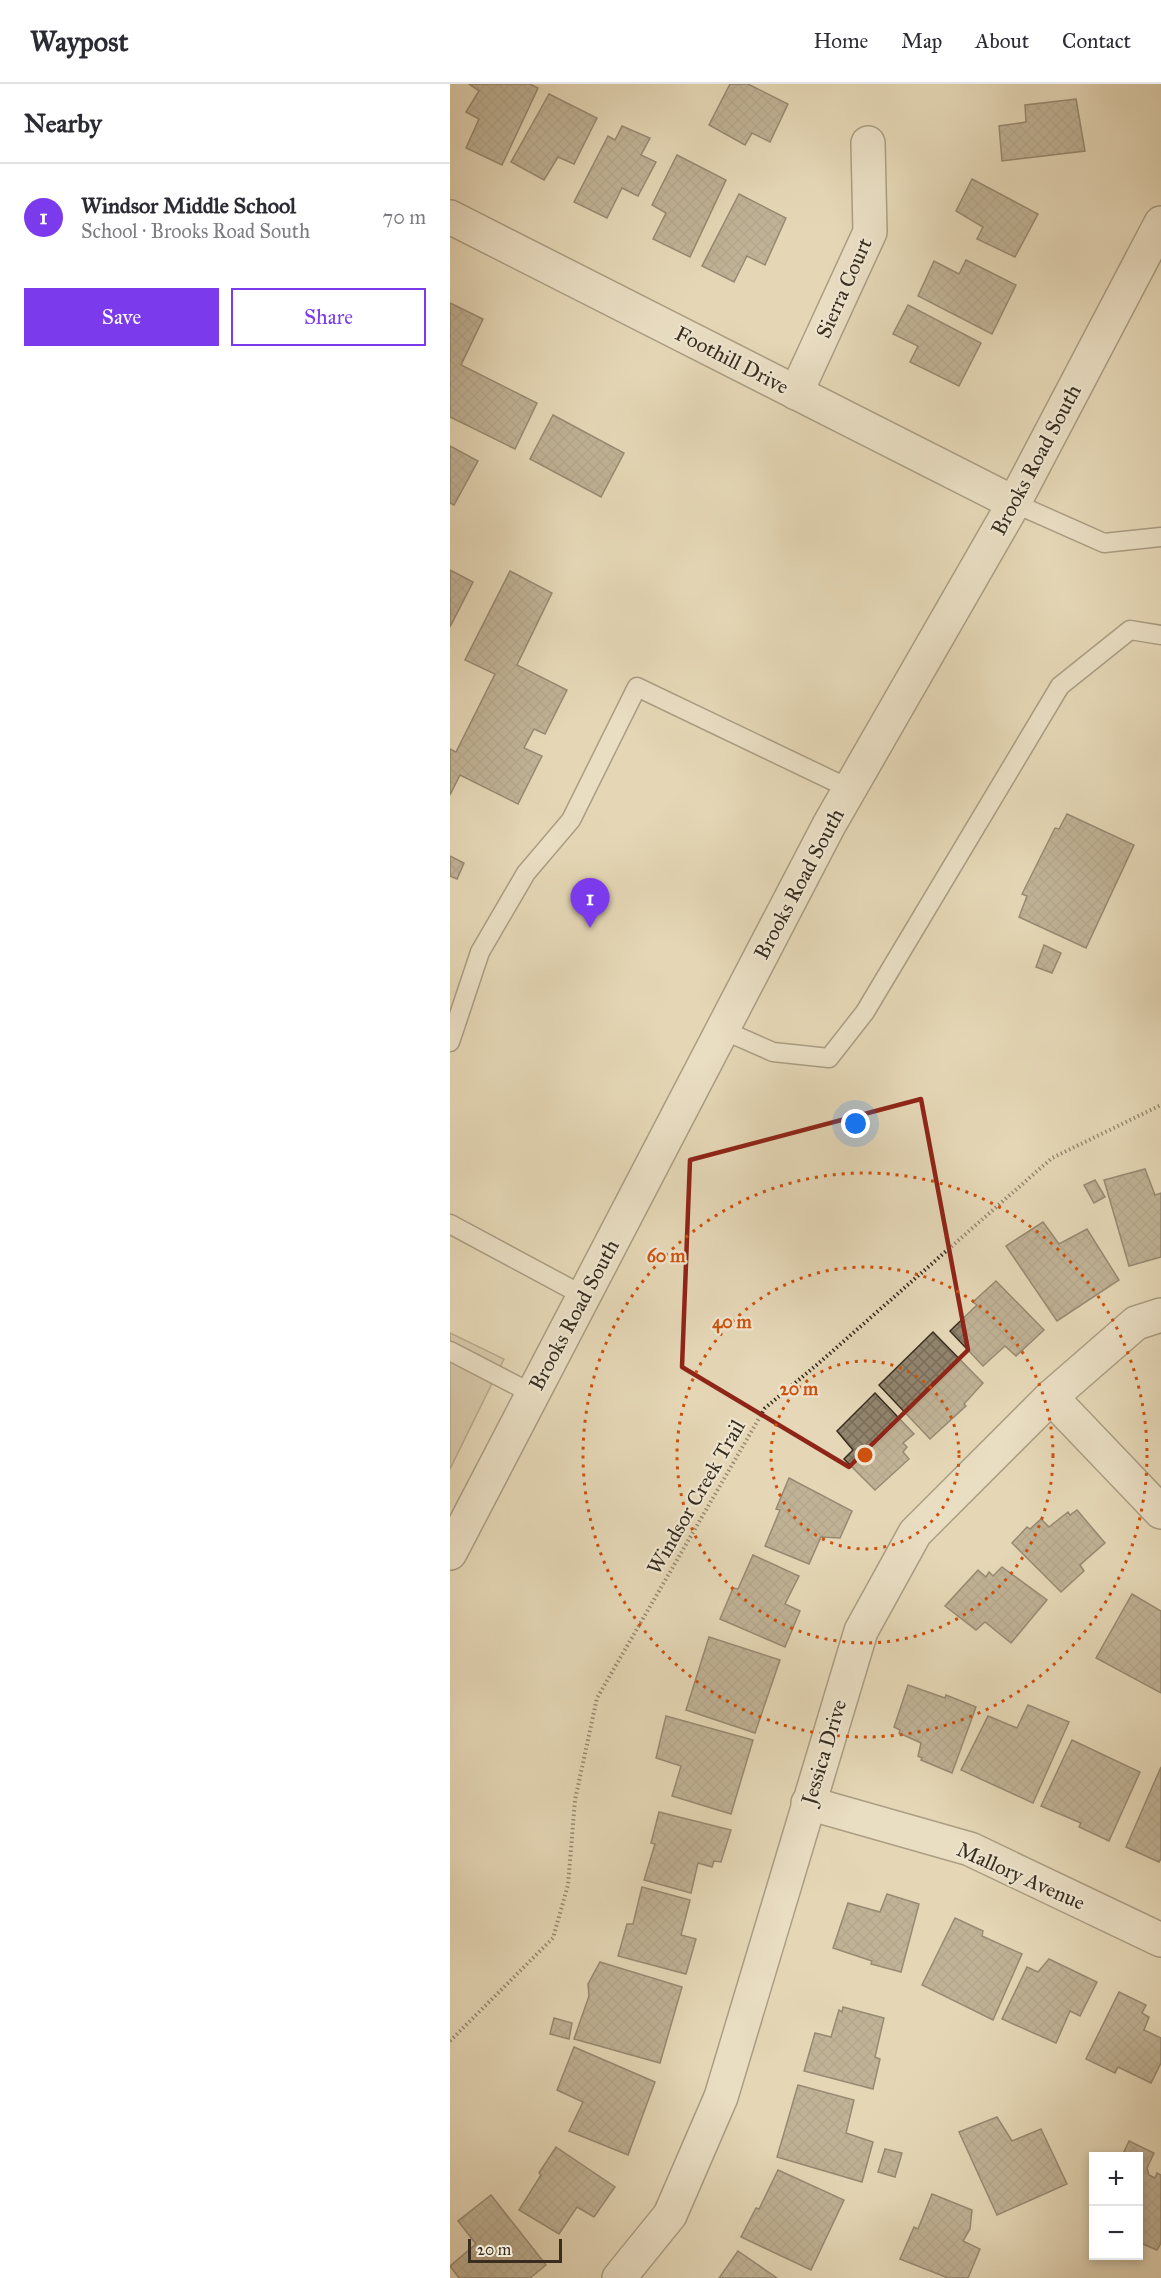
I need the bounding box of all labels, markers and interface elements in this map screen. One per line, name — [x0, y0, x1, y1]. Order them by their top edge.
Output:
text: Waypost — [30, 24, 128, 59]
text: Home — [813, 28, 868, 54]
text: Map — [901, 28, 942, 54]
text: About — [975, 28, 1029, 54]
text: Contact — [1062, 28, 1131, 54]
text: Nearby — [24, 107, 102, 139]
text: Windsor Middle School — [81, 192, 296, 219]
text: 1 — [40, 205, 47, 229]
text: 70 m — [383, 205, 426, 229]
text: School · Brooks Road South — [81, 219, 310, 243]
street label: Sierra Court — [810, 233, 878, 342]
button: Save — [24, 288, 219, 346]
button: Share — [231, 288, 426, 346]
street label: Foothill Drive — [671, 320, 793, 400]
street label: Brooks Road South — [985, 380, 1087, 540]
street label: Brooks Road South — [748, 804, 850, 964]
pin: 1 — [570, 878, 610, 928]
your location — [841, 1109, 870, 1138]
street label: Brooks Road South — [523, 1235, 625, 1395]
text: 60 m — [647, 1245, 686, 1267]
text: 40 m — [712, 1311, 753, 1334]
text: 20 m — [780, 1378, 819, 1400]
street label: Windsor Creek Trail — [641, 1415, 751, 1579]
centre of rings — [855, 1445, 875, 1465]
street label: Jessica Drive — [795, 1696, 852, 1810]
street label: Mallory Avenue — [953, 1836, 1089, 1916]
map controls — [1089, 2152, 1143, 2260]
button: + — [1089, 2152, 1143, 2206]
button: − — [1089, 2206, 1143, 2260]
scale bar — [468, 2236, 562, 2264]
text: 20 m — [477, 2240, 511, 2259]

